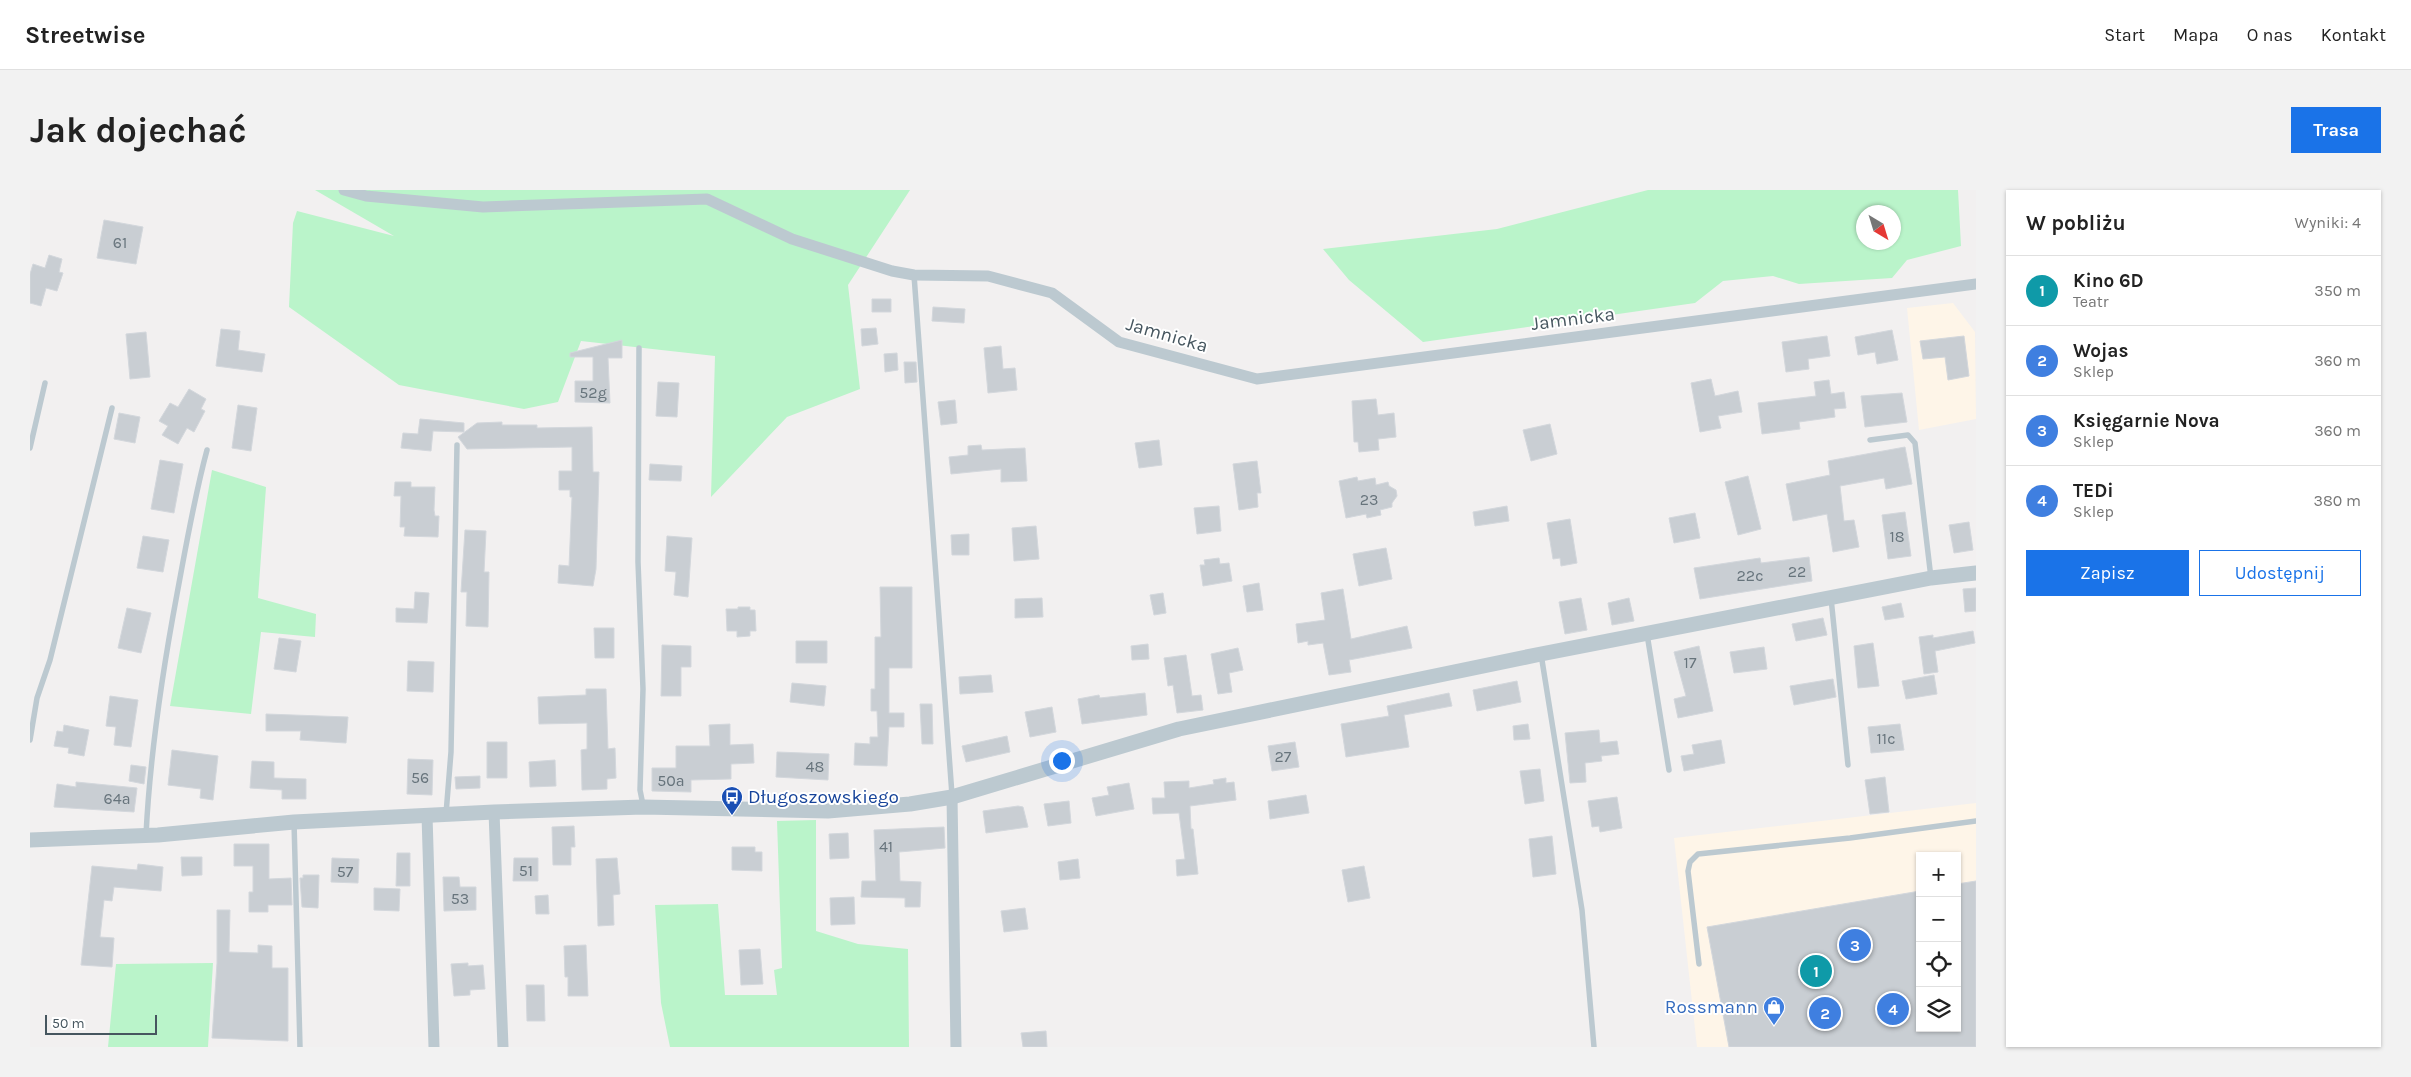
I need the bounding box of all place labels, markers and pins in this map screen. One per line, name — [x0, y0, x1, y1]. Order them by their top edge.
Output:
bus stop icon: Długoszowskiego — [720, 785, 744, 816]
place label: Długoszowskiego — [748, 786, 899, 808]
pin: 3 — [1839, 926, 1871, 964]
pin: 1 — [1800, 952, 1832, 990]
pin: 4 — [1877, 990, 1909, 1028]
pin: 2 — [1809, 994, 1841, 1032]
shop icon: Rossmann — [1762, 995, 1786, 1026]
place label: Rossmann — [1665, 996, 1758, 1018]

